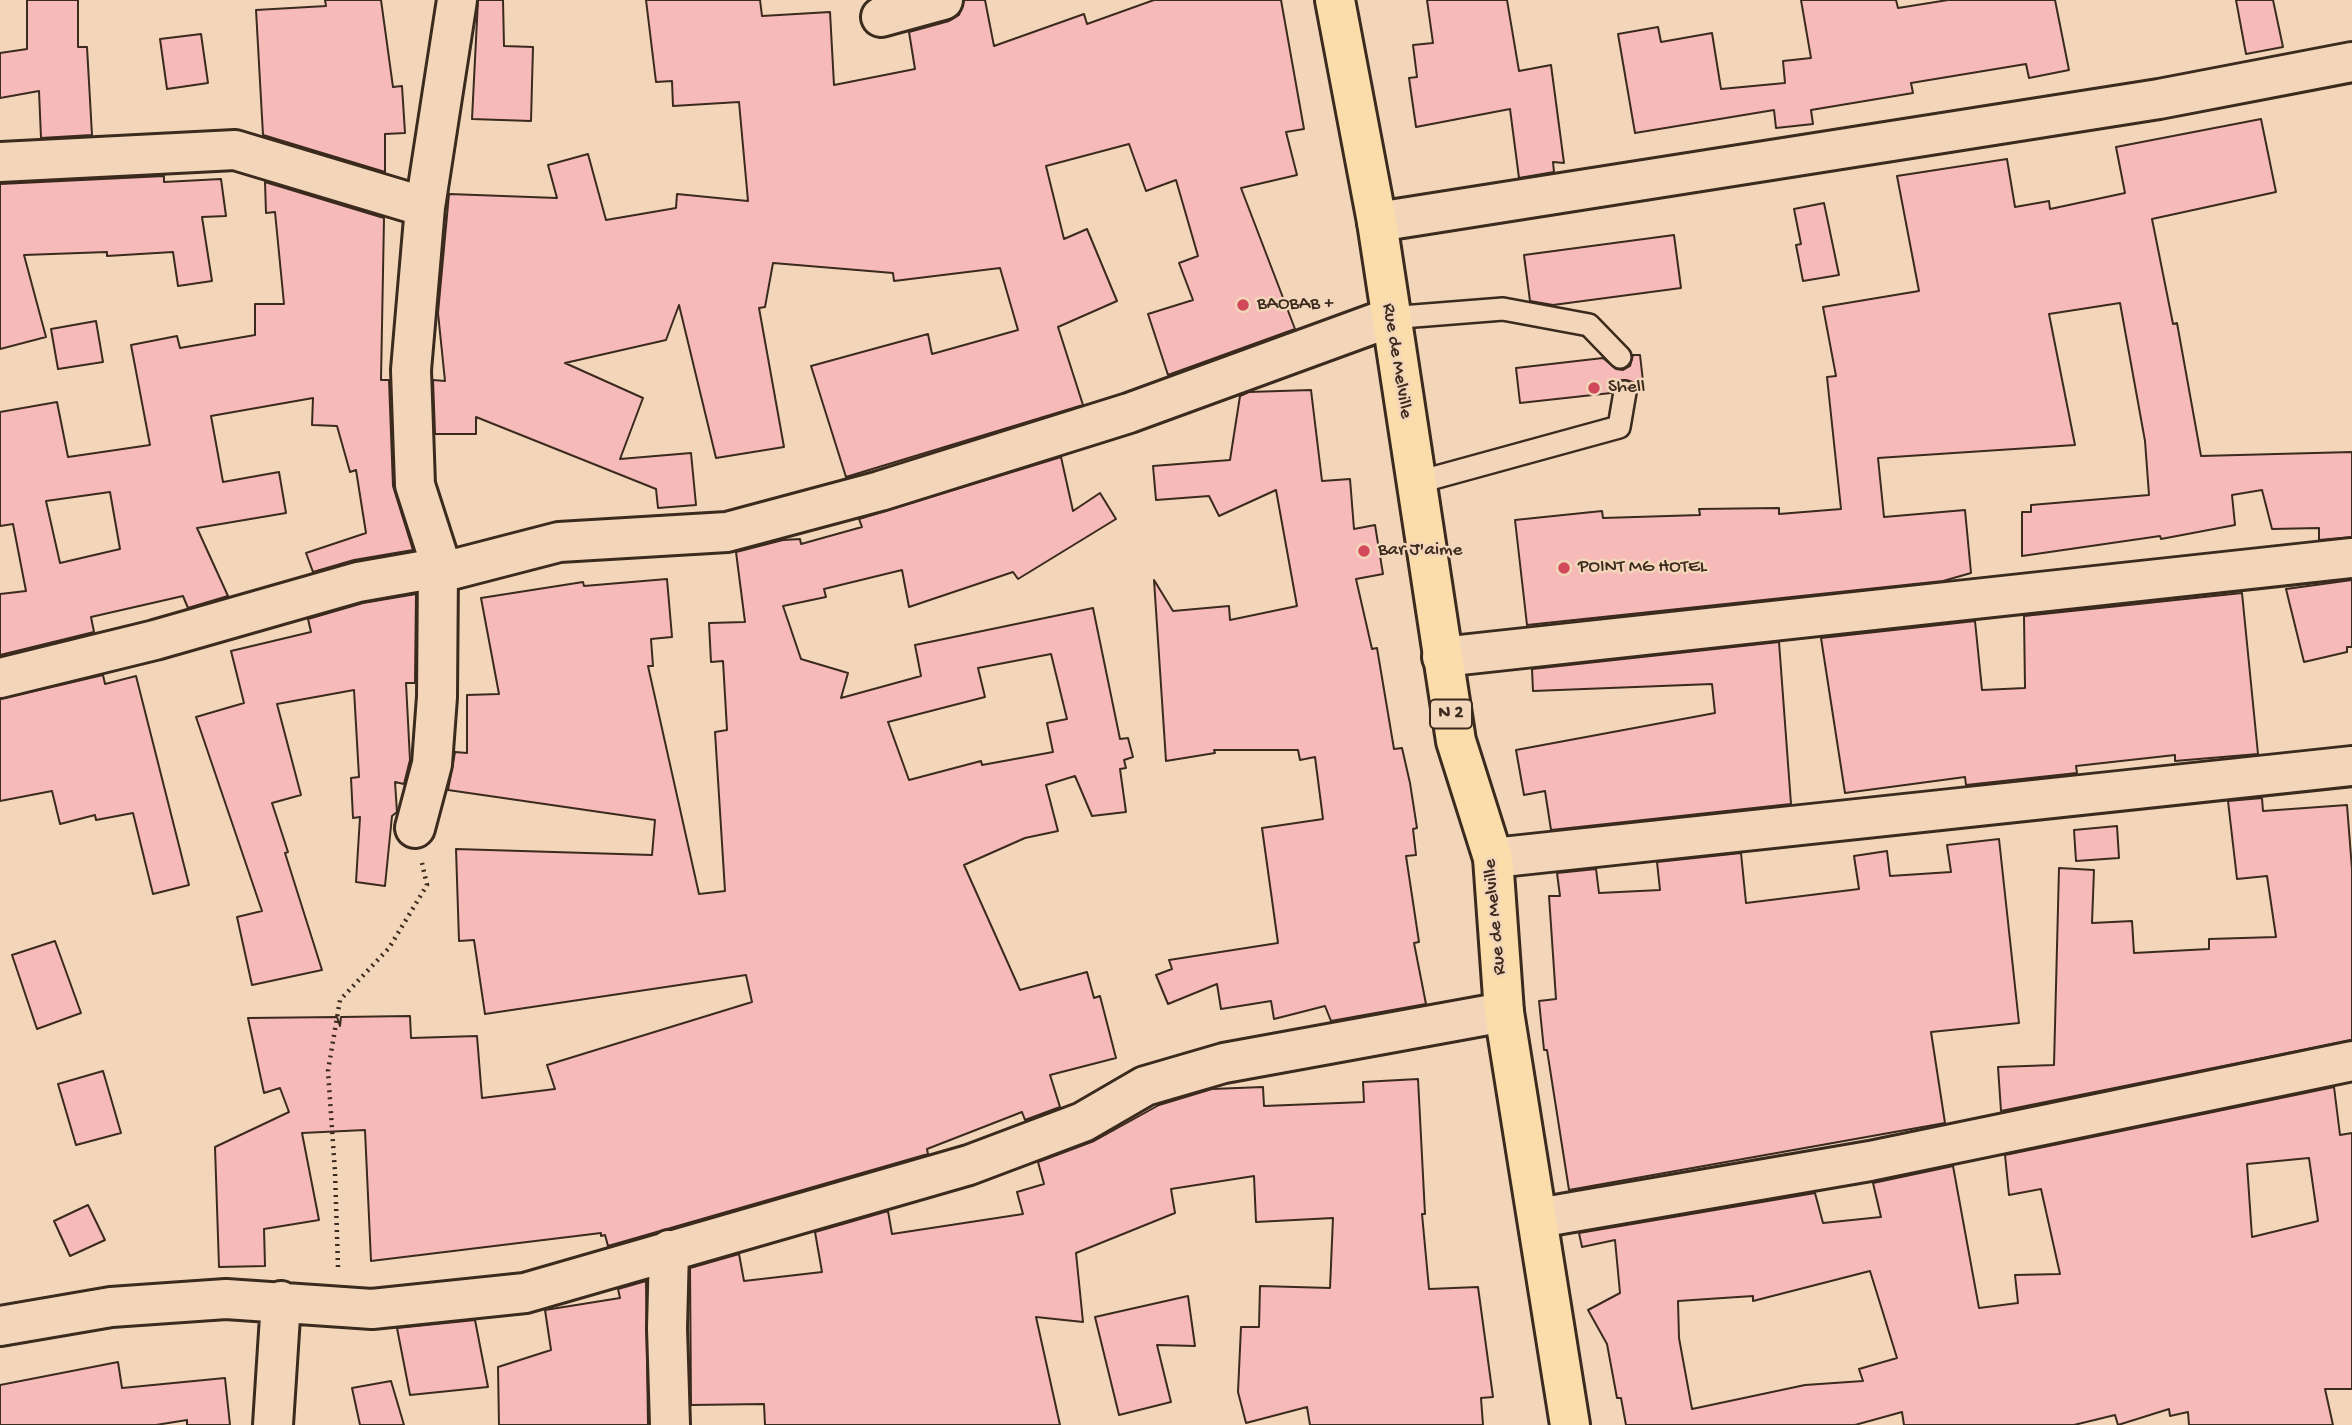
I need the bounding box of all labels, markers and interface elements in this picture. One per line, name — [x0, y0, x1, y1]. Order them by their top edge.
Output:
place label: BAOBAB + — [1257, 294, 1334, 316]
marker: BAOBAB + — [1235, 297, 1251, 313]
street label: Rue de Melville — [1376, 302, 1416, 420]
place label: Shell — [1608, 377, 1645, 399]
marker: Shell — [1586, 380, 1602, 396]
place label: Bar J'aime — [1378, 540, 1462, 562]
marker: Bar J'aime — [1356, 543, 1372, 559]
place label: POINT MG HOTEL — [1578, 557, 1707, 579]
marker: POINT MG HOTEL — [1556, 560, 1572, 576]
road number: N 2 — [1430, 700, 1472, 728]
street label: Rue de Melville — [1480, 858, 1512, 976]

